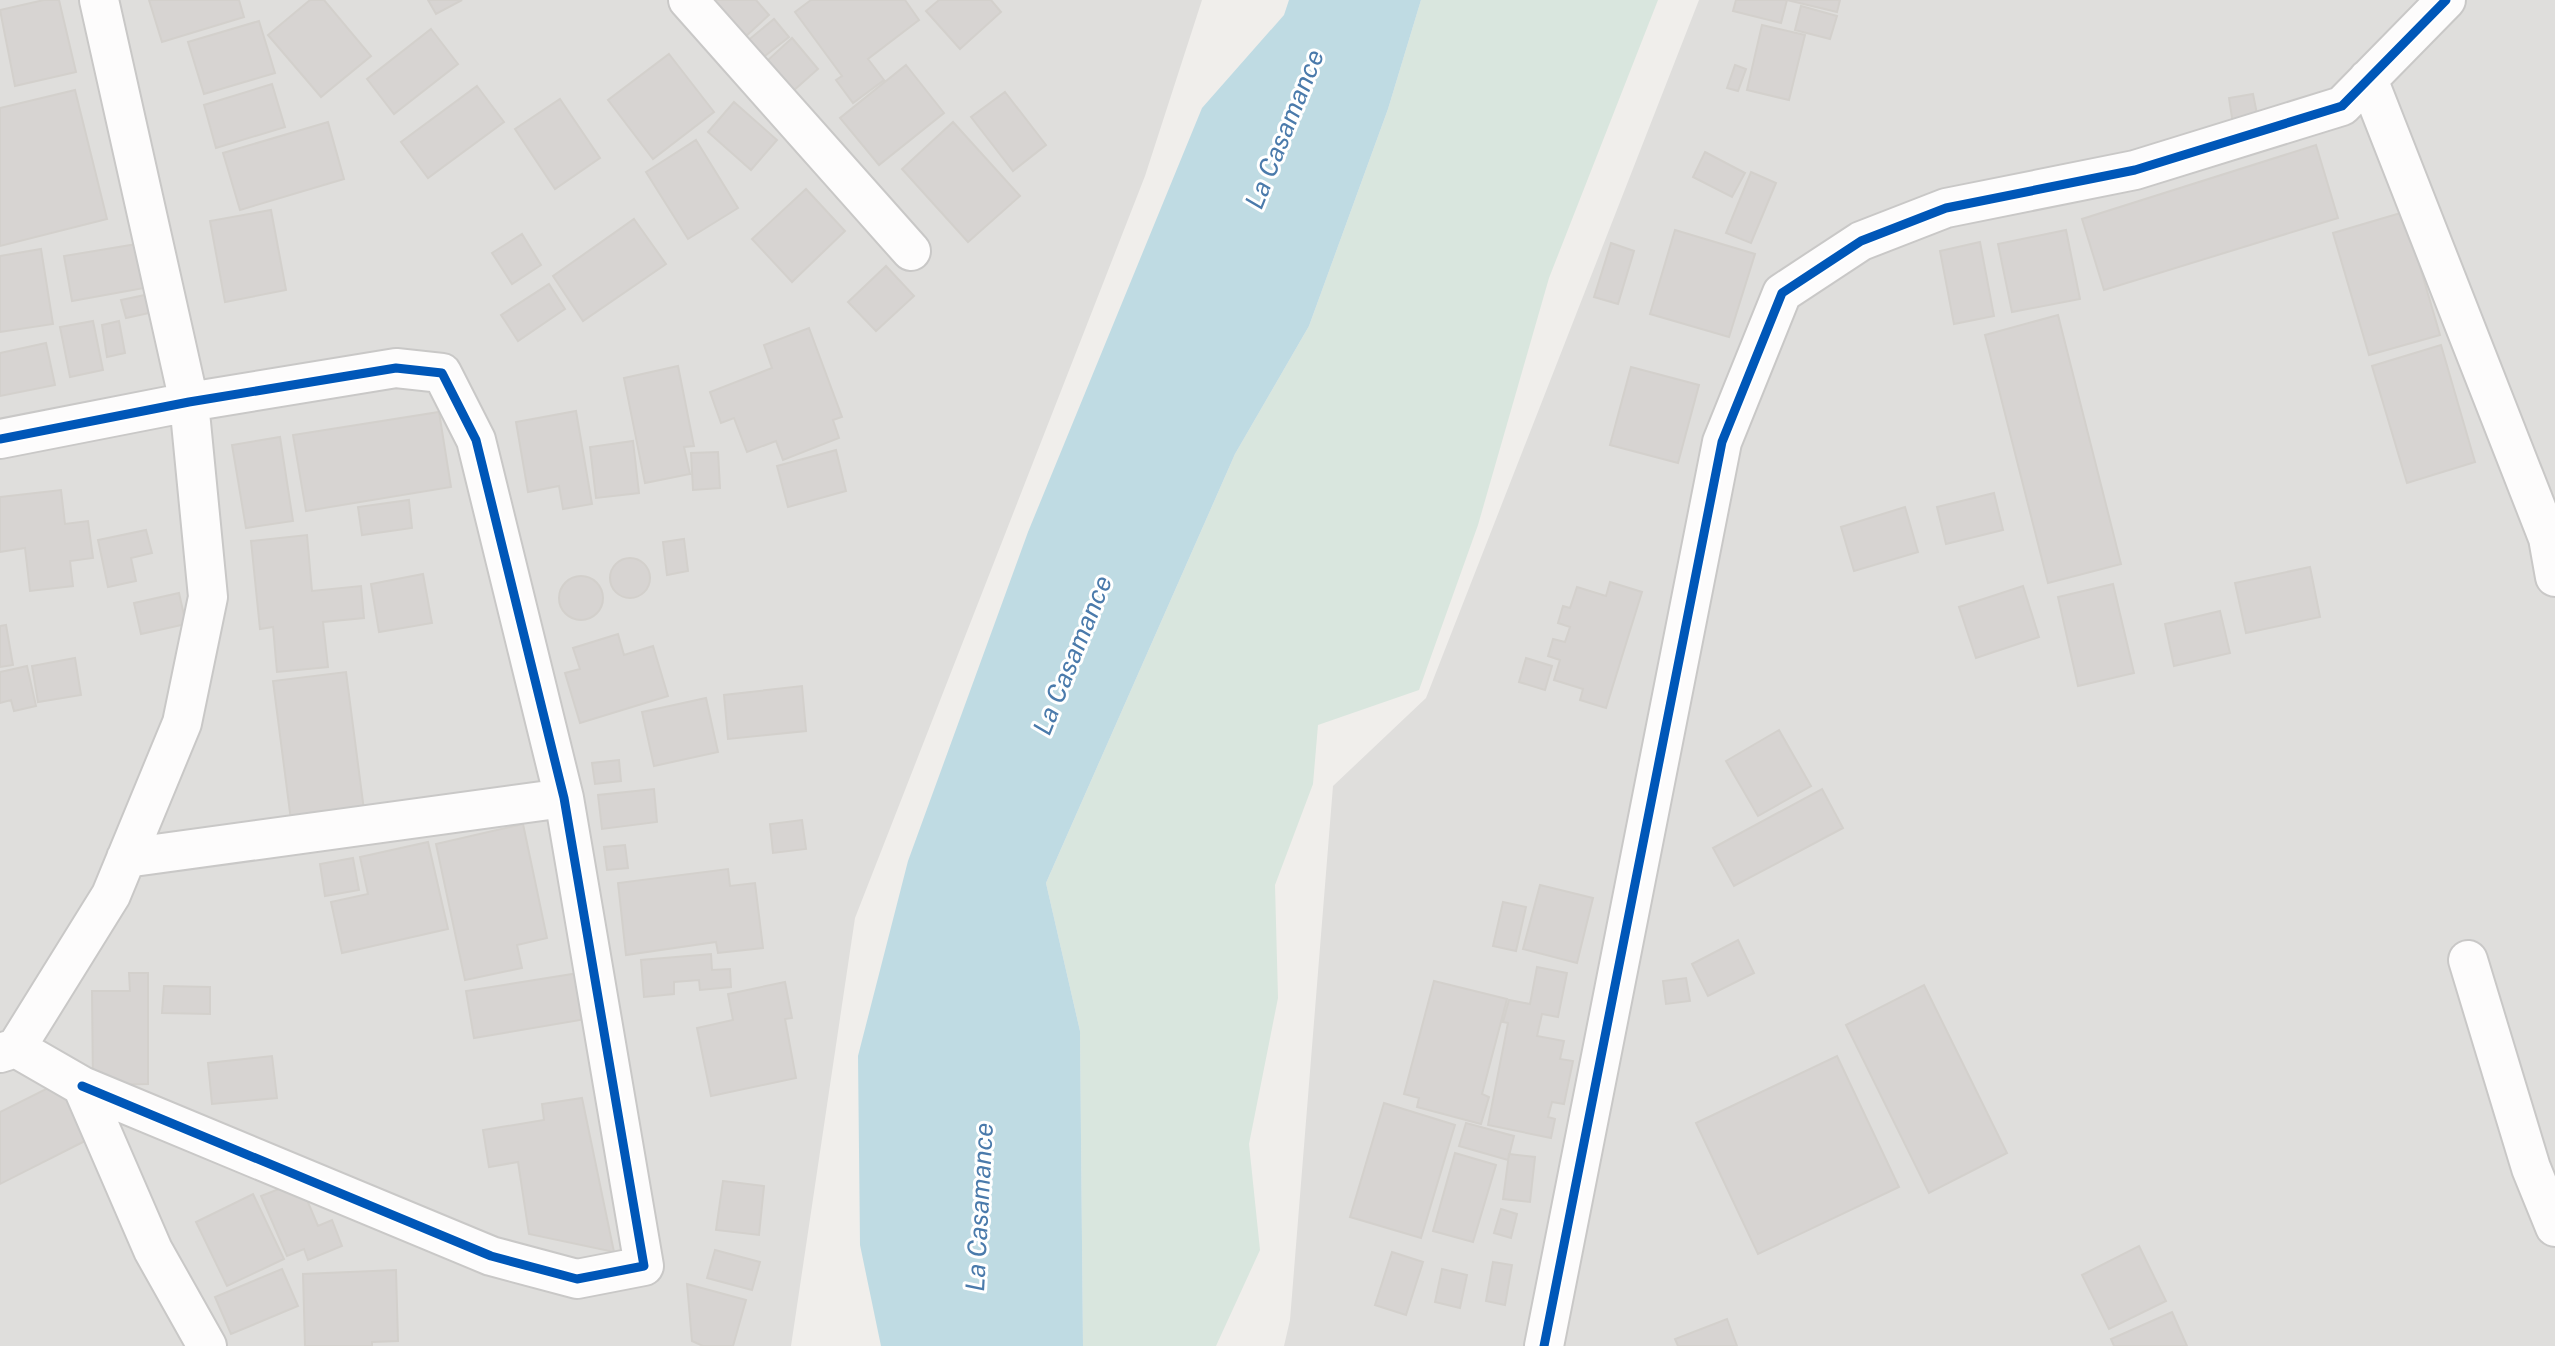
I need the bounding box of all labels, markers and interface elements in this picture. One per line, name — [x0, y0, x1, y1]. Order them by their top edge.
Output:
water label: La Casamance — [1238, 45, 1330, 213]
water label: La Casamance — [1026, 571, 1118, 739]
water label: La Casamance — [959, 1122, 999, 1292]

